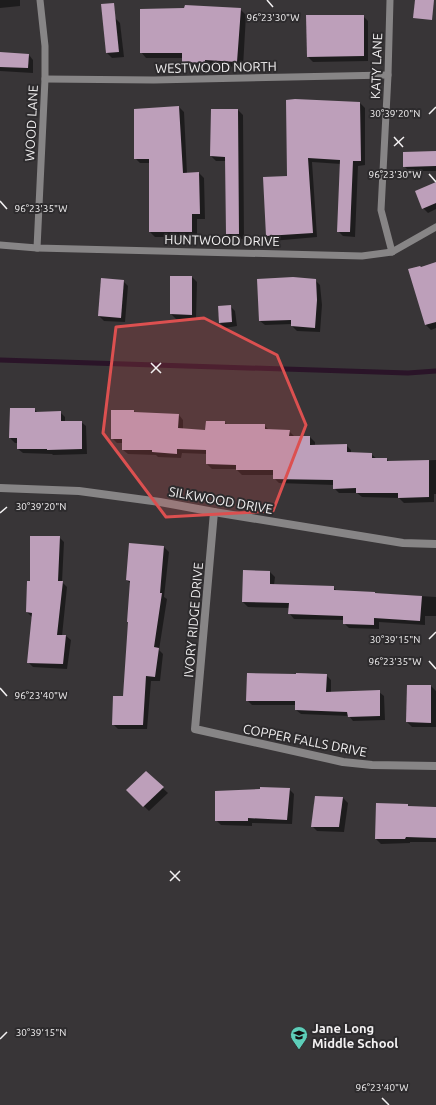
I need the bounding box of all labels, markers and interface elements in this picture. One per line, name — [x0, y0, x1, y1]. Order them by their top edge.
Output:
text: 96°23'30"W — [247, 12, 299, 23]
street label: KATY LANE — [368, 33, 384, 99]
street label: WESTWOOD NORTH — [155, 59, 277, 75]
street label: WOOD LANE — [22, 85, 40, 161]
text: 30°39'20"N — [370, 108, 420, 119]
text: 96°23'30"W — [369, 169, 421, 180]
text: 96°23'35"W — [15, 203, 67, 214]
street label: HUNTWOOD DRIVE — [164, 232, 280, 248]
street label: SILKWOOD DRIVE — [168, 484, 274, 516]
text: 30°39'20"N — [16, 501, 66, 512]
street label: IVORY RIDGE DRIVE — [181, 562, 205, 678]
text: 30°39'15"N — [370, 634, 420, 645]
text: 96°23'35"W — [369, 656, 421, 667]
text: 96°23'40"W — [15, 690, 67, 701]
street label: COPPER FALLS DRIVE — [242, 721, 368, 759]
place label: Jane Long Middle School — [312, 1021, 398, 1050]
school or university icon: Jane Long Middle School — [289, 1025, 309, 1050]
text: 30°39'15"N — [16, 1027, 66, 1038]
text: 96°23'40"W — [356, 1082, 408, 1093]

